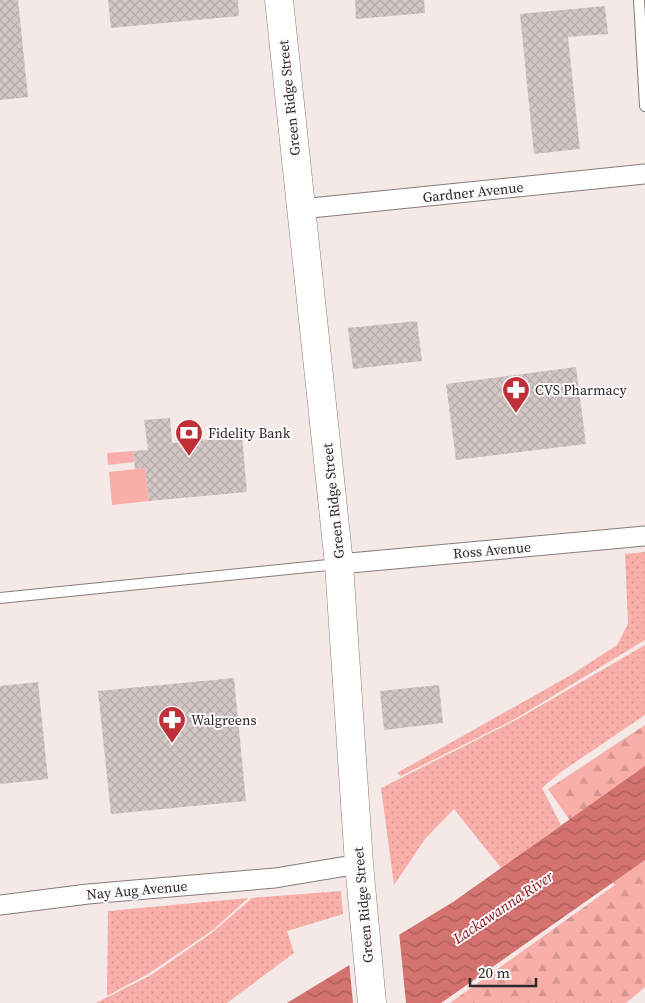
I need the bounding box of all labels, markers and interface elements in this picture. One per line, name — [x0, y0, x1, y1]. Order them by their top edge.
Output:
street label: Green Ridge Street — [273, 39, 305, 157]
street label: Gardner Avenue — [422, 177, 524, 207]
pharmacy icon: CVS Pharmacy — [501, 375, 531, 414]
place label: CVS Pharmacy — [535, 380, 627, 400]
bank icon: Fidelity Bank — [174, 418, 204, 457]
place label: Fidelity Bank — [208, 423, 291, 443]
street label: Green Ridge Street — [317, 442, 349, 560]
street label: Ross Avenue — [452, 537, 532, 563]
pharmacy icon: Walgreens — [157, 705, 187, 744]
place label: Walgreens — [191, 710, 257, 730]
street label: Green Ridge Street — [348, 846, 378, 964]
water label: Lackawanna River — [448, 865, 558, 949]
street label: Nay Aug Avenue — [86, 876, 188, 904]
scale bar — [470, 956, 536, 988]
text: 20 m — [478, 962, 510, 983]

